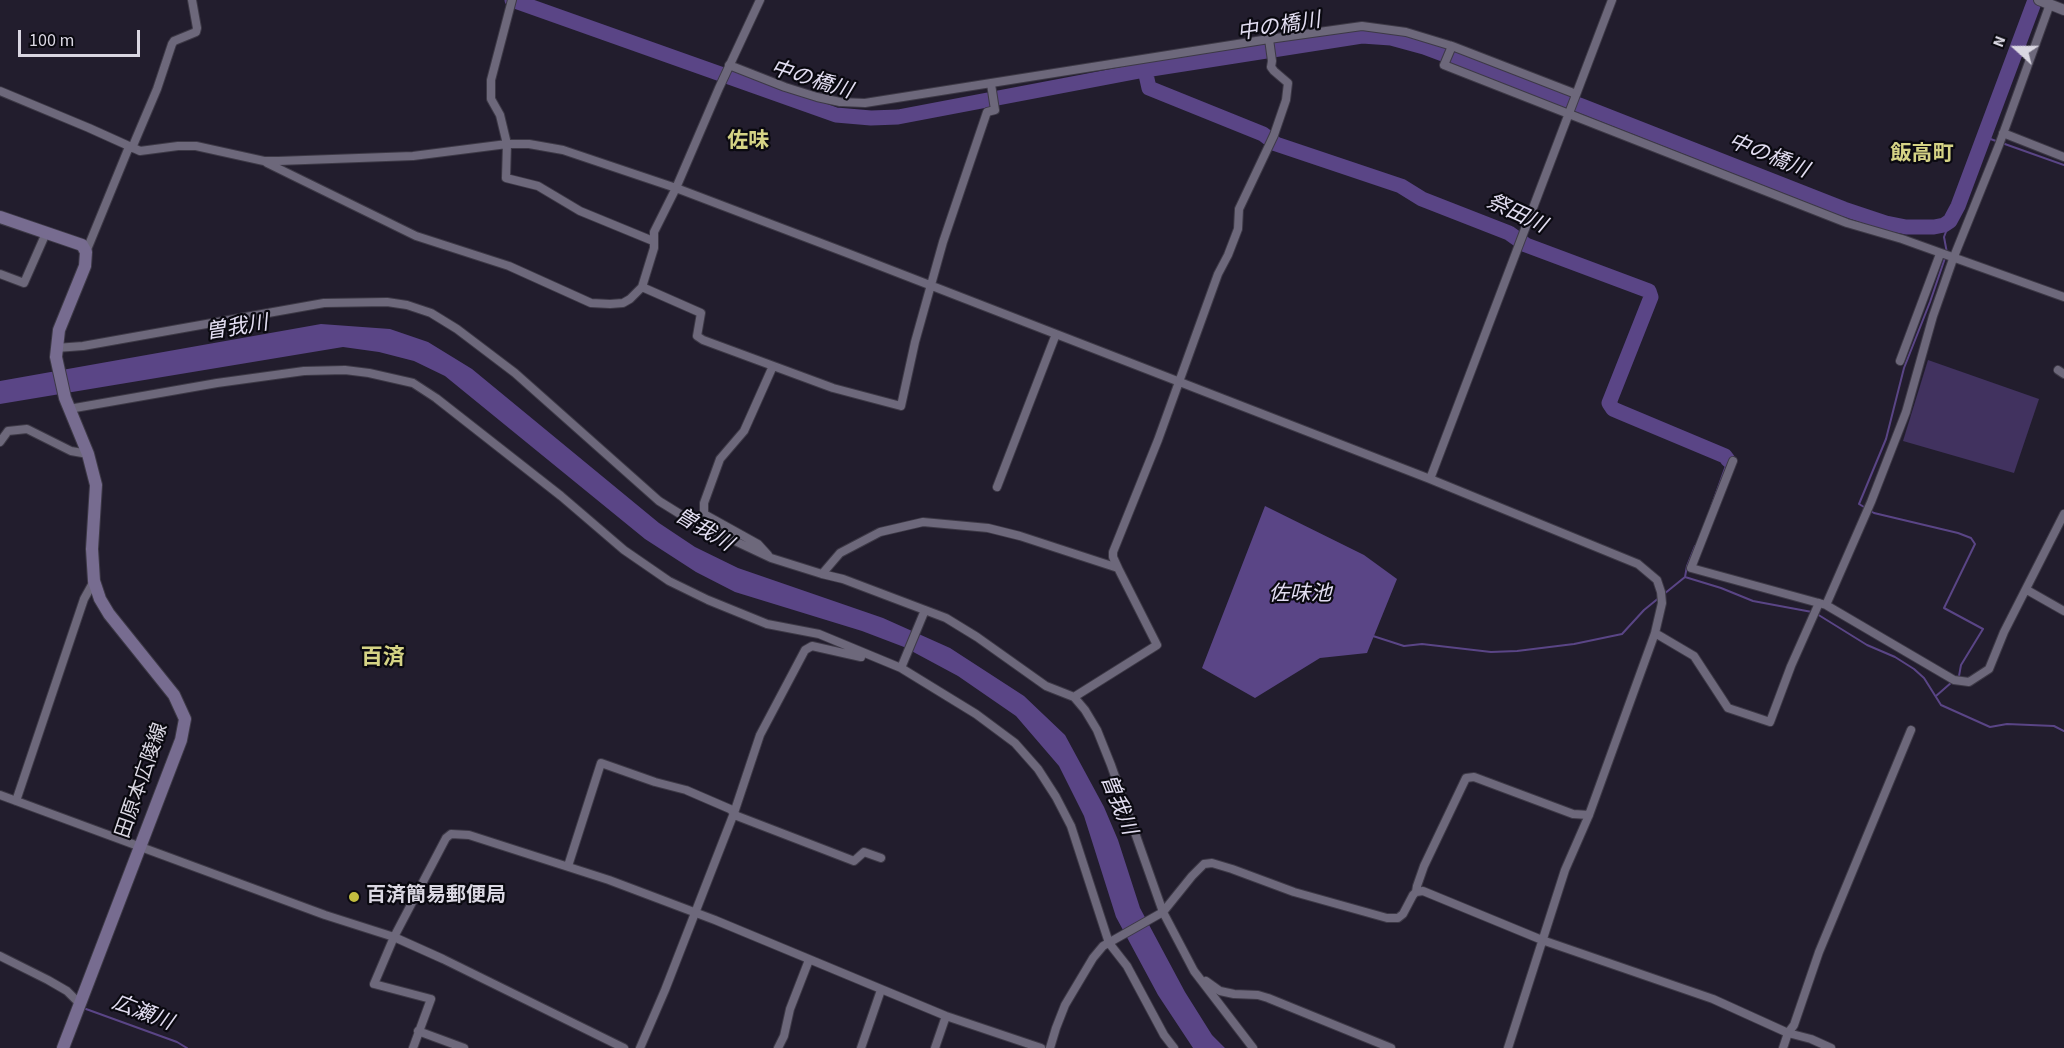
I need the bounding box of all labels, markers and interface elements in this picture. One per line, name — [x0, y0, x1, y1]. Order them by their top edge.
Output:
water label: 中の橋川 — [1236, 9, 1322, 47]
scale bar — [21, 18, 142, 56]
north arrow — [1986, 18, 2046, 78]
text: 100 m — [29, 28, 74, 53]
text: N — [1987, 33, 2011, 50]
water label: 中の橋川 — [767, 57, 855, 105]
district label: 佐味 — [727, 129, 769, 155]
water label: 中の橋川 — [1724, 130, 1812, 184]
district label: 飯高町 — [1891, 142, 1953, 168]
water label: 祭田川 — [1482, 190, 1550, 240]
water label: 曽我川 — [204, 312, 270, 346]
water label: 曽我川 — [670, 504, 736, 558]
water label: 佐味池 — [1269, 582, 1331, 608]
district label: 百済 — [361, 646, 405, 672]
street label: 田原本広陵線 — [112, 720, 174, 842]
water label: 曽我川 — [1094, 771, 1140, 839]
place label: 百済簡易郵便局 — [366, 885, 506, 909]
marker: 百済簡易郵便局 — [347, 890, 361, 904]
water label: 広瀬川 — [108, 991, 176, 1037]

